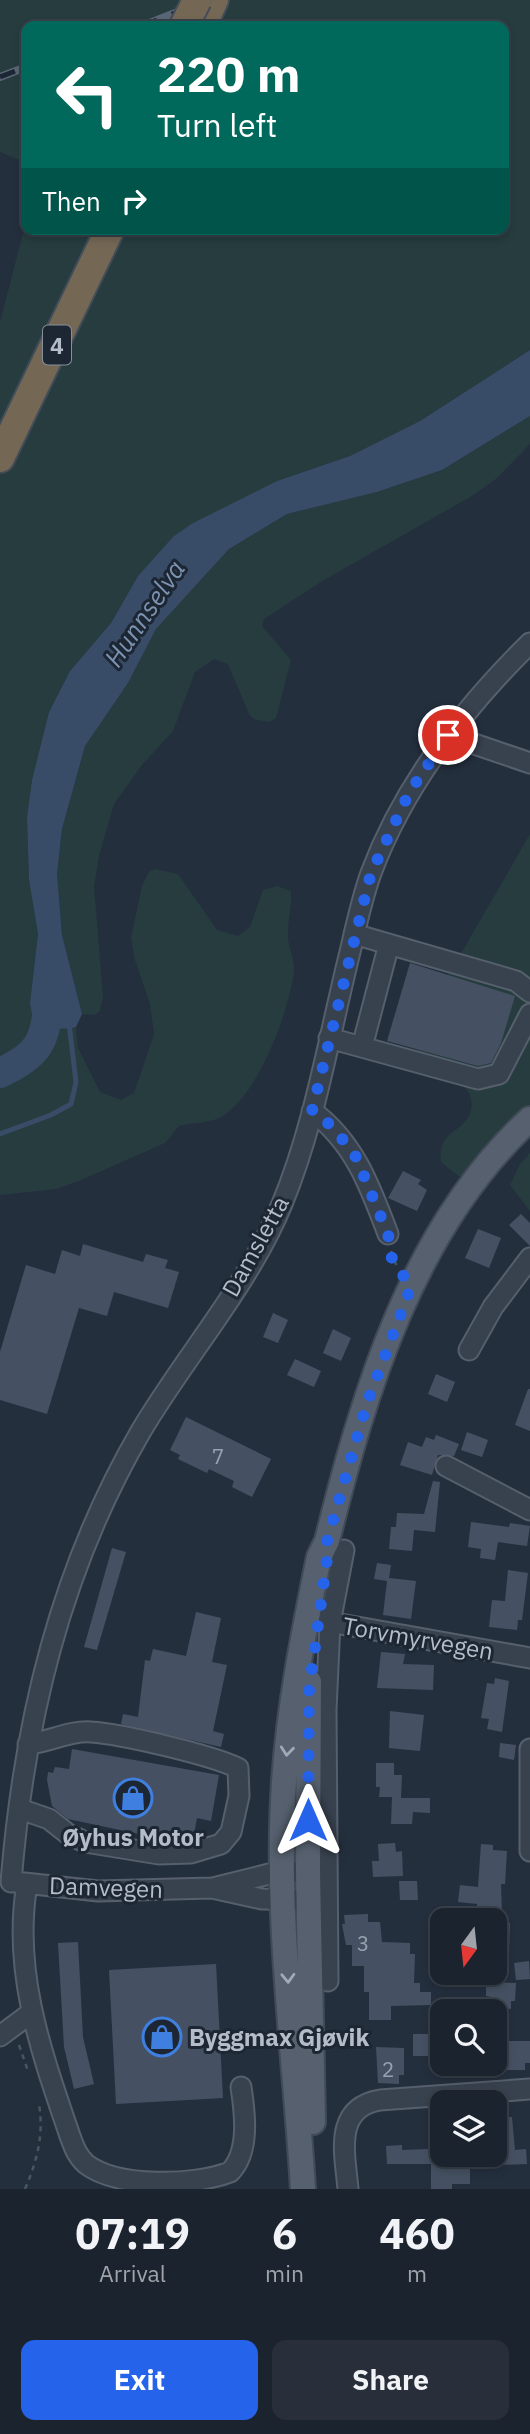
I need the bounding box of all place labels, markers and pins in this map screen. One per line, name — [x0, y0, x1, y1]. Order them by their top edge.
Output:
pin — [418, 705, 478, 765]
shop icon: Øyhus Motor — [112, 1777, 154, 1819]
place label: Øyhus Motor — [62, 1821, 204, 1853]
shop icon: Byggmax Gjøvik — [141, 2016, 183, 2058]
place label: Byggmax Gjøvik — [189, 2021, 369, 2053]

